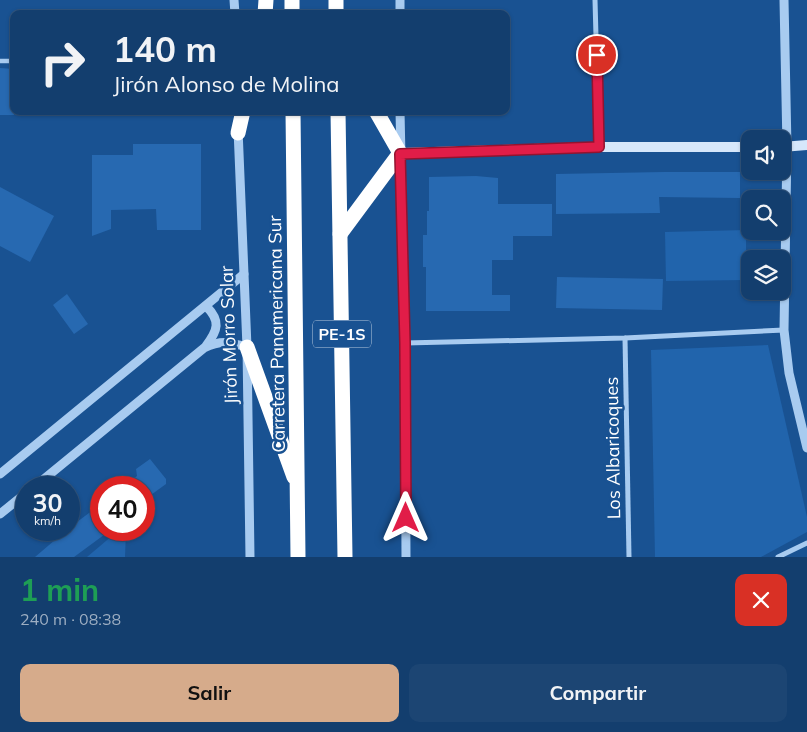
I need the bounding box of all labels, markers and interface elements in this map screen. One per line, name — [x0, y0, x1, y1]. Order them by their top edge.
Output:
text: 140 m — [113, 27, 217, 71]
icon: right — [30, 30, 95, 95]
pin — [576, 34, 618, 76]
icon: arrive — [583, 41, 611, 69]
text: Jirón Alonso de Molina — [113, 70, 340, 98]
map controls — [741, 130, 791, 300]
button: sound — [741, 130, 791, 180]
button: search — [741, 190, 791, 240]
street label: Carretera Panamericana Sur — [263, 215, 290, 453]
button: layers — [741, 250, 791, 300]
street label: Jirón Morro Solar — [215, 265, 242, 405]
road number: PE-1S — [313, 320, 371, 348]
street label: Los Albaricoques — [600, 377, 625, 519]
speed limit sign: 40 — [90, 476, 155, 541]
text: 30 — [32, 487, 63, 518]
position arrow — [379, 491, 431, 543]
text: km/h — [34, 513, 61, 528]
text: 1 min — [20, 571, 99, 609]
button: close — [735, 574, 787, 626]
text: 240 m · 08:38 — [20, 609, 121, 629]
button: Salir — [20, 664, 399, 722]
button: Compartir — [409, 664, 787, 722]

